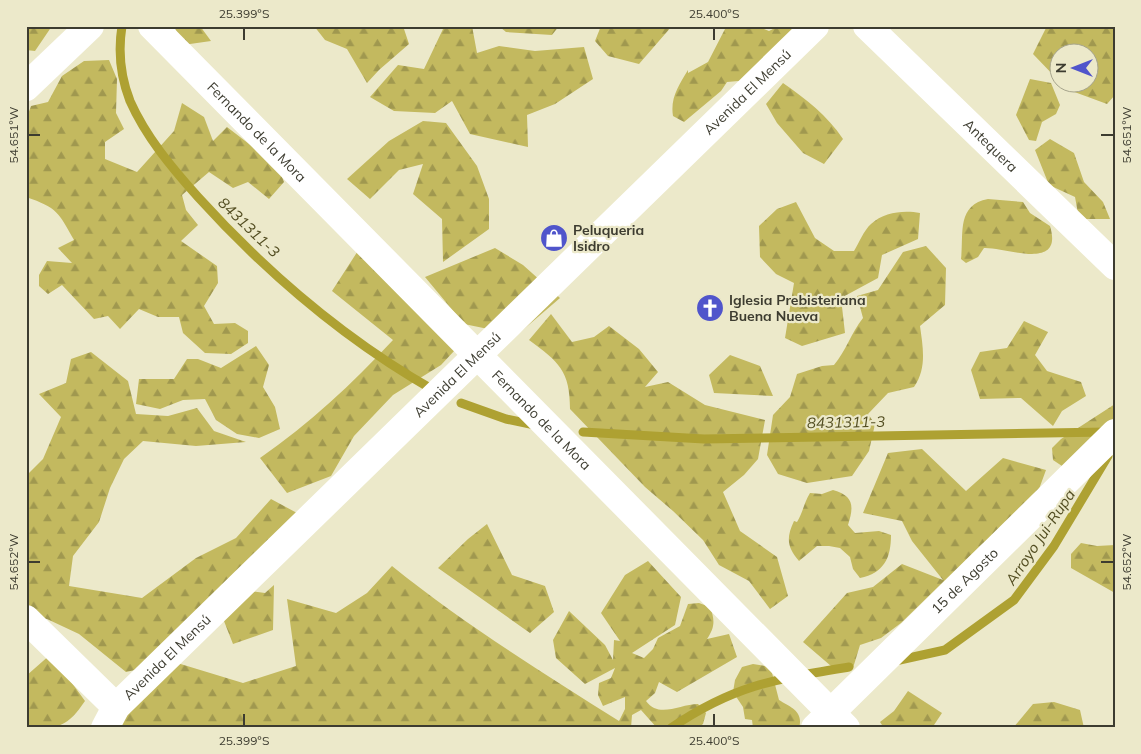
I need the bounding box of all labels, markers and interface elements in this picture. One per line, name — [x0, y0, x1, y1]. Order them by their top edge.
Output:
text: 25.399°S — [219, 6, 269, 21]
text: 25.400°S — [689, 6, 739, 21]
north arrow — [1048, 42, 1098, 92]
street label: Avenida El Mensú — [700, 45, 795, 139]
text: N — [1052, 63, 1070, 73]
street label: Fernando de la Mora — [203, 78, 310, 186]
text: 54.651°W — [6, 107, 21, 163]
text: 54.651°W — [1119, 107, 1134, 163]
street label: Antequera — [960, 115, 1021, 176]
water label: 8431311-3 — [214, 193, 284, 261]
place label: Peluqueria Isidro — [573, 221, 644, 255]
shop icon: Peluqueria Isidro — [539, 223, 569, 253]
place label: Iglesia Prebisteriana Buena Nueva — [729, 291, 866, 325]
church icon: Iglesia Prebisteriana Buena Nueva — [695, 293, 725, 323]
street label: Avenida El Mensú — [410, 328, 505, 421]
street label: Fernando de la Mora — [488, 366, 595, 474]
water label: 8431311-3 — [807, 412, 885, 432]
water label: Arroyo Jui-Rupa — [1000, 486, 1079, 589]
text: 54.652°W — [6, 534, 21, 590]
text: 54.652°W — [1119, 534, 1134, 590]
street label: 15 de Agosto — [928, 544, 1002, 618]
street label: Avenida El Mensú — [120, 611, 215, 704]
text: 25.399°S — [219, 733, 269, 748]
text: 25.400°S — [689, 733, 739, 748]

